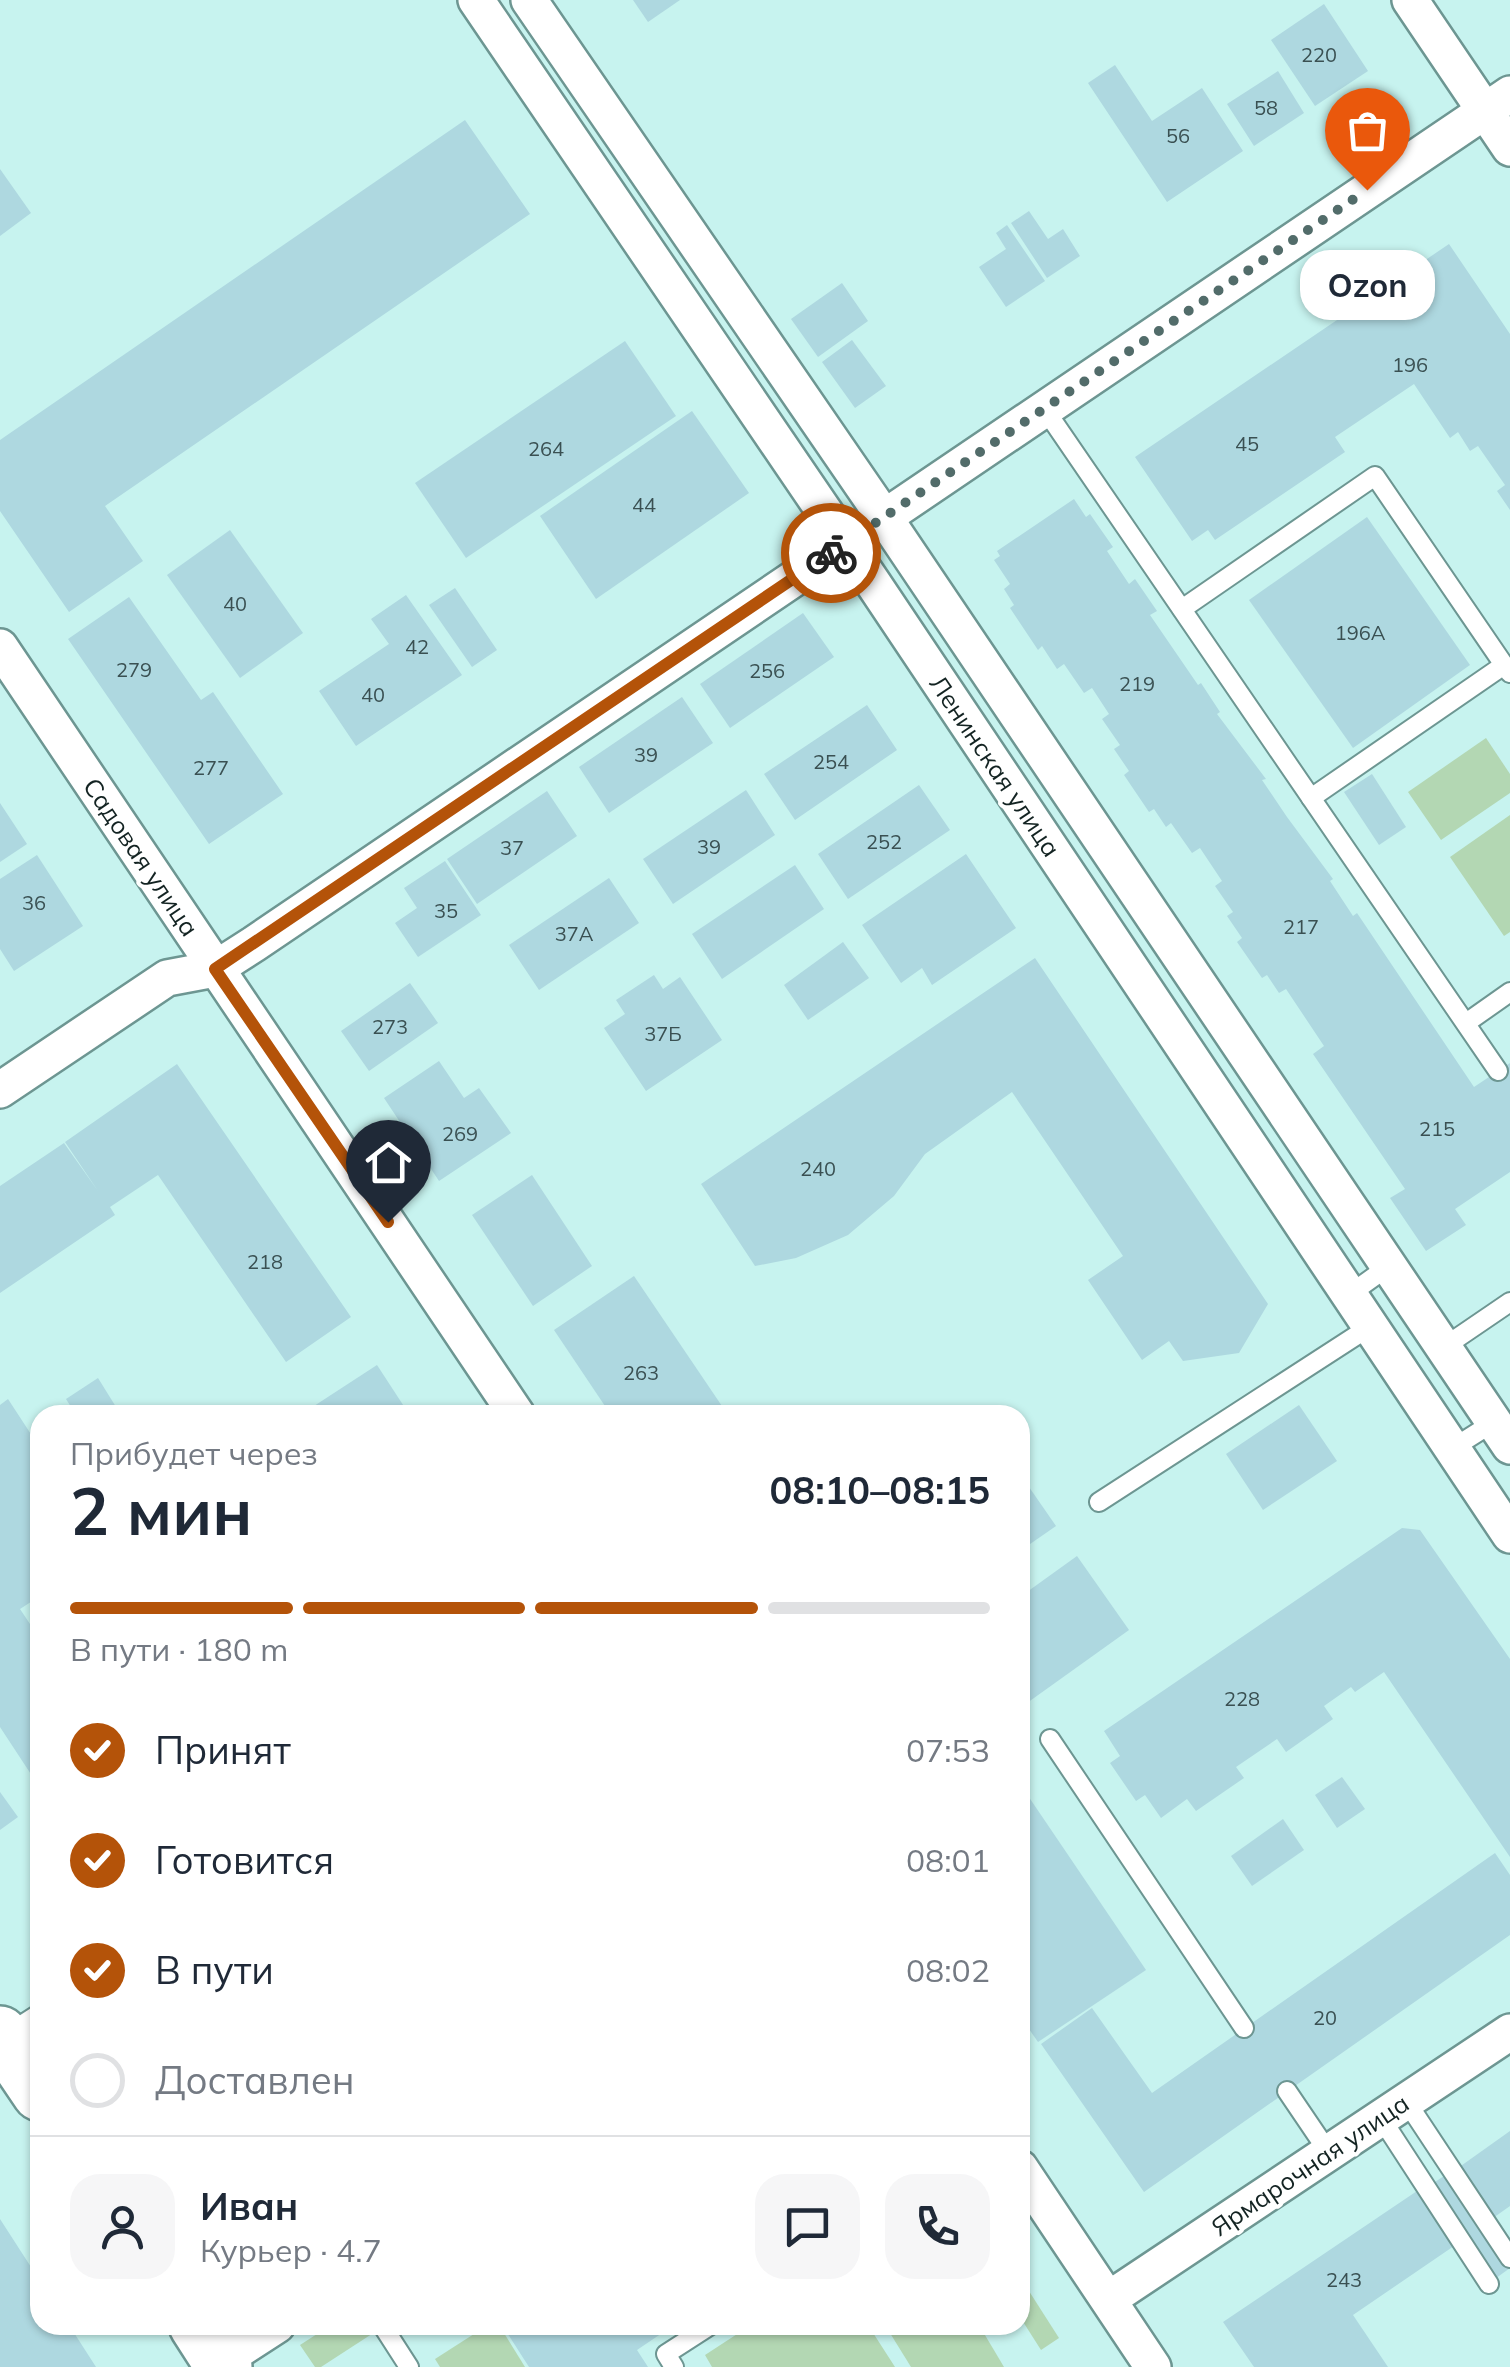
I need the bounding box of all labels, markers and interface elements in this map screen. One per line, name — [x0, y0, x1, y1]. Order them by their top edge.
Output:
house number: 220 — [1301, 42, 1337, 67]
pin — [1325, 88, 1410, 191]
house number: 58 — [1254, 95, 1278, 120]
icon: bag — [1340, 103, 1395, 158]
house number: 56 — [1166, 123, 1190, 148]
callout: Ozon — [1300, 250, 1434, 320]
text: Ozon — [1328, 265, 1407, 305]
house number: 196 — [1392, 352, 1428, 377]
house number: 45 — [1235, 431, 1259, 456]
house number: 264 — [528, 436, 564, 461]
house number: 44 — [632, 492, 656, 517]
courier — [781, 503, 881, 603]
icon: bike — [804, 526, 859, 581]
house number: 40 — [223, 591, 247, 616]
house number: 196A — [1335, 620, 1386, 645]
house number: 42 — [405, 634, 429, 659]
house number: 279 — [116, 657, 152, 682]
house number: 256 — [749, 658, 785, 683]
street label: Ленинская улица — [923, 669, 1068, 862]
house number: 219 — [1119, 671, 1155, 696]
house number: 40 — [361, 682, 385, 707]
house number: 39 — [634, 742, 658, 767]
house number: 254 — [813, 749, 849, 774]
house number: 277 — [193, 755, 229, 780]
street label: Садовая улица — [77, 772, 206, 942]
house number: 252 — [866, 829, 902, 854]
house number: 39 — [697, 834, 721, 859]
house number: 37 — [500, 835, 524, 860]
house number: 36 — [22, 890, 46, 915]
house number: 35 — [434, 898, 458, 923]
house number: 217 — [1283, 914, 1319, 939]
house number: 37А — [555, 921, 594, 946]
house number: 273 — [372, 1014, 408, 1039]
house number: 37Б — [644, 1021, 682, 1046]
house number: 215 — [1419, 1116, 1455, 1141]
pin — [346, 1120, 431, 1223]
house number: 269 — [442, 1121, 478, 1146]
icon: home — [361, 1135, 416, 1190]
house number: 240 — [800, 1156, 836, 1181]
house number: 218 — [247, 1249, 283, 1274]
house number: 263 — [623, 1360, 659, 1385]
text: Прибудет через — [70, 1433, 318, 1473]
text: 08:10–08:15 — [770, 1466, 990, 1514]
text: 2 мин — [70, 1470, 252, 1551]
text: В пути · 180 m — [70, 1629, 288, 1669]
house number: 228 — [1224, 1686, 1260, 1711]
icon: check — [70, 1723, 125, 1778]
text: Принят — [155, 1726, 291, 1774]
text: 07:53 — [906, 1730, 990, 1770]
icon: check — [70, 1833, 125, 1888]
text: Готовится — [155, 1836, 334, 1884]
text: 08:01 — [906, 1840, 990, 1880]
icon: check — [70, 1943, 125, 1998]
text: В пути — [155, 1946, 274, 1994]
text: 08:02 — [906, 1950, 990, 1990]
house number: 20 — [1313, 2005, 1337, 2030]
text: Доставлен — [155, 2056, 355, 2104]
street label: Ярмарочная улица — [1205, 2087, 1414, 2242]
button: person — [70, 2174, 175, 2279]
button: chat — [755, 2174, 860, 2279]
button: phone — [885, 2174, 990, 2279]
text: Иван — [200, 2182, 298, 2230]
text: Курьер · 4.7 — [200, 2230, 382, 2270]
house number: 243 — [1326, 2267, 1362, 2292]

